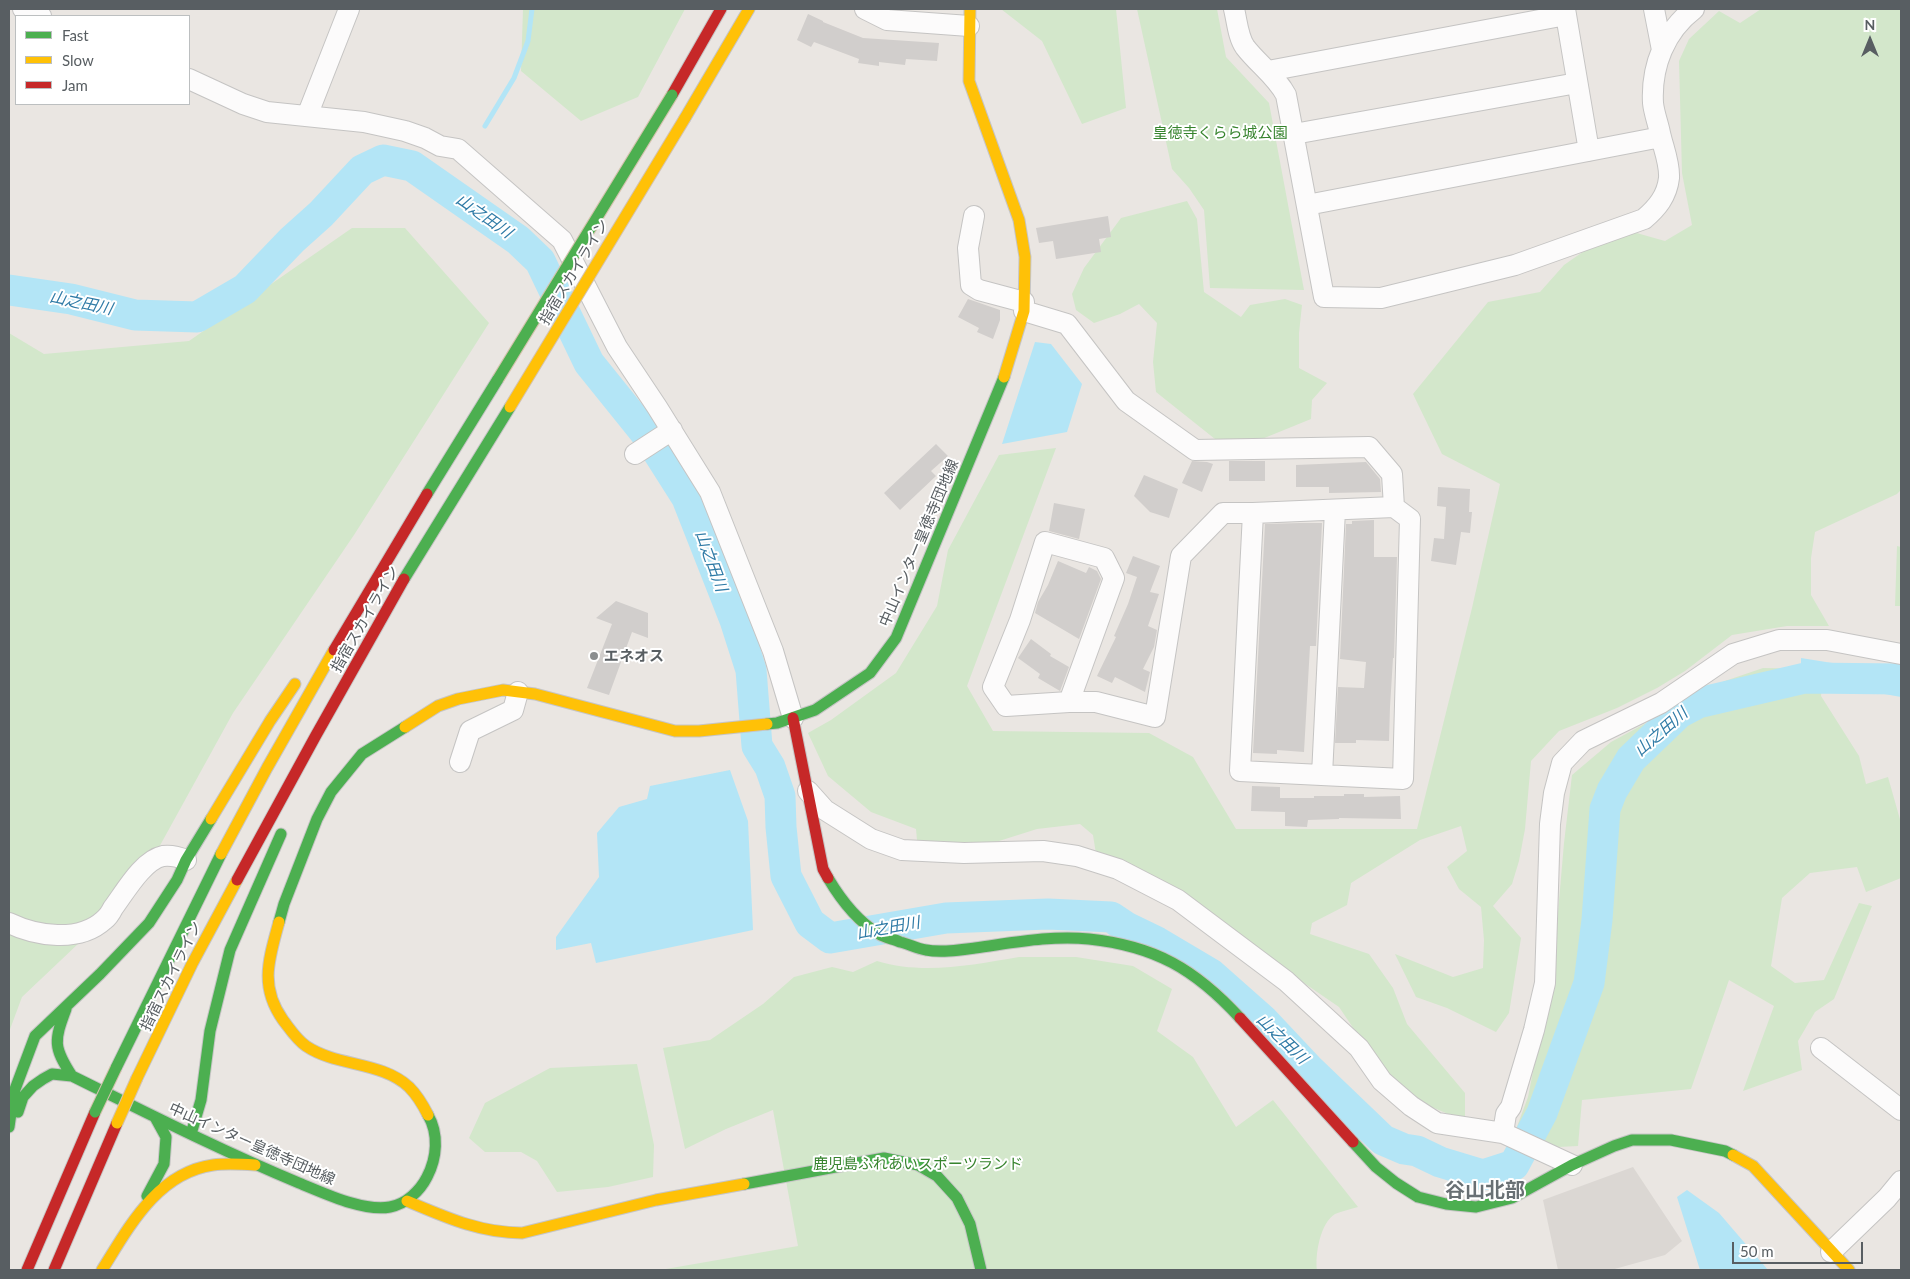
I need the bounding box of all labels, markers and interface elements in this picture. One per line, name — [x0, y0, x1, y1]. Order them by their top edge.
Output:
legend — [15, 15, 190, 105]
north arrow — [1845, 15, 1895, 65]
text: N — [1865, 16, 1875, 33]
text: Fast — [62, 26, 89, 44]
text: Slow — [62, 51, 94, 69]
text: Jam — [62, 76, 88, 94]
park label: 皇徳寺くらら城公園 — [1153, 124, 1287, 142]
water label: 山之田川 — [452, 190, 516, 242]
street label: 指宿スカイライン — [535, 216, 613, 328]
water label: 山之田川 — [48, 287, 114, 319]
street label: 中山インター皇徳寺団地線 — [876, 457, 962, 629]
water label: 山之田川 — [691, 528, 731, 594]
street label: 指宿スカイライン — [327, 563, 403, 675]
place label: エネオス — [604, 647, 664, 665]
marker: エネオス — [588, 650, 600, 662]
water label: 山之田川 — [1631, 704, 1691, 760]
water label: 山之田川 — [855, 913, 921, 943]
street label: 指宿スカイライン — [137, 918, 205, 1034]
water label: 山之田川 — [1252, 1010, 1312, 1068]
street label: 中山インター皇徳寺団地線 — [166, 1099, 338, 1189]
park label: 鹿児島ふれあいスポーツランド — [813, 1155, 1023, 1173]
district label: 谷山北部 — [1445, 1179, 1525, 1203]
scale bar — [1735, 1232, 1866, 1264]
text: 50 m — [1740, 1242, 1774, 1260]

